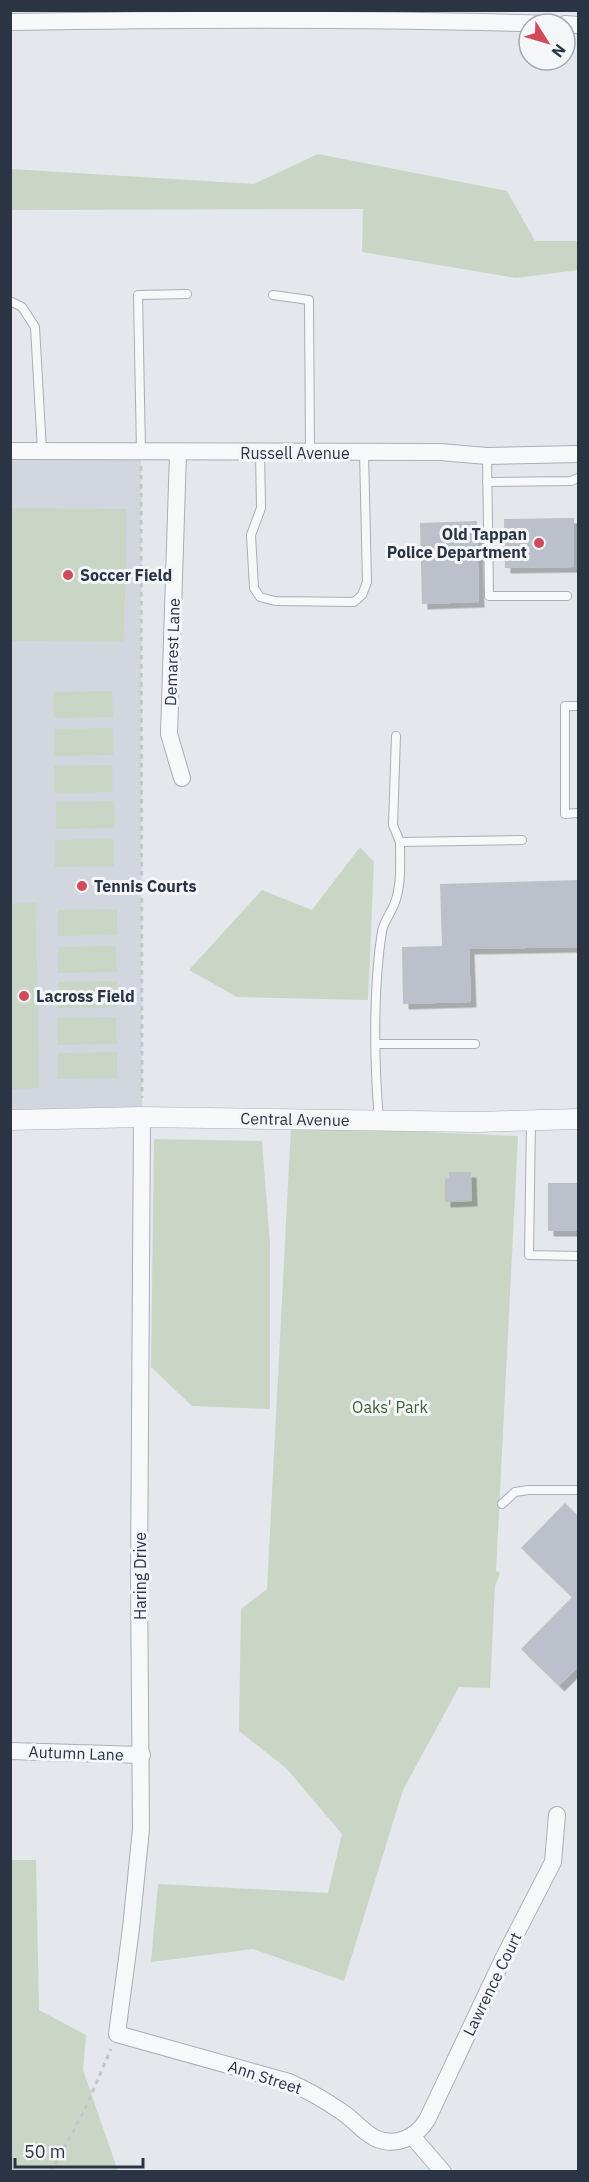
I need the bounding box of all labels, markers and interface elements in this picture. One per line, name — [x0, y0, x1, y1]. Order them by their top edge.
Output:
north arrow — [517, 12, 577, 72]
text: N — [548, 40, 570, 62]
street label: Russell Avenue — [240, 443, 350, 463]
place label: Old Tappan Police Department — [387, 524, 527, 562]
marker: Old Tappan Police Department — [532, 536, 546, 550]
place label: Soccer Field — [80, 565, 172, 585]
marker: Soccer Field — [61, 568, 75, 582]
street label: Demarest Lane — [160, 597, 184, 706]
place label: Tennis Courts — [94, 876, 196, 896]
marker: Tennis Courts — [75, 879, 89, 893]
place label: Lacross Field — [36, 986, 135, 1006]
marker: Lacross Field — [17, 989, 31, 1003]
street label: Central Avenue — [240, 1108, 350, 1130]
park label: Oaks' Park — [352, 1397, 428, 1417]
street label: Haring Drive — [130, 1532, 150, 1620]
street label: Autumn Lane — [28, 1741, 124, 1765]
street label: Lawrence Court — [458, 1929, 526, 2039]
street label: Ann Street — [226, 2056, 304, 2098]
scale bar — [15, 2131, 142, 2169]
text: 50 m — [24, 2140, 66, 2163]

